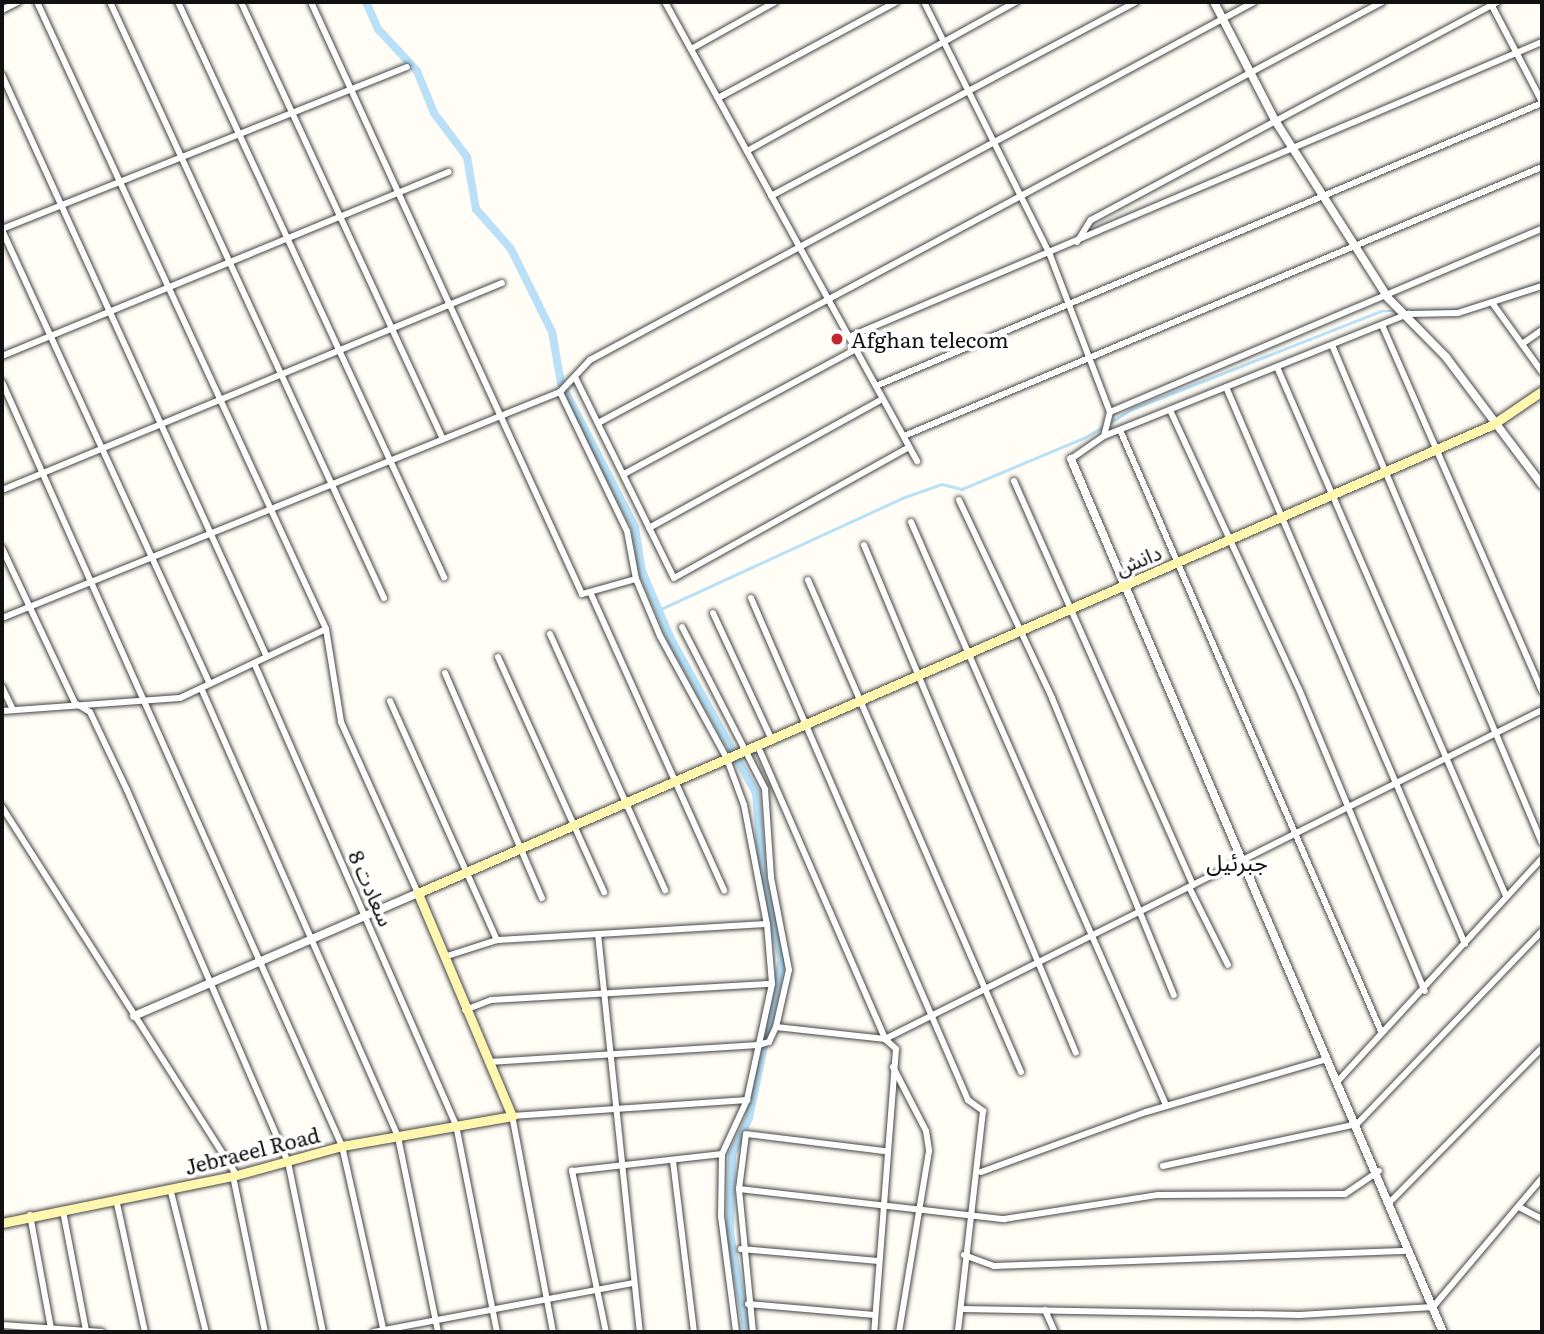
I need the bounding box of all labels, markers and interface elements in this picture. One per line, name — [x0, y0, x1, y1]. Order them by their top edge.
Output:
place label: Afghan telecom — [851, 326, 1009, 352]
marker: Afghan telecom — [829, 331, 845, 347]
street label: دانش — [1111, 538, 1165, 580]
street label: سعادت 8 — [344, 846, 400, 930]
district label: جبرئیل — [1206, 847, 1268, 875]
street label: Jebraeel Road — [182, 1121, 322, 1179]

